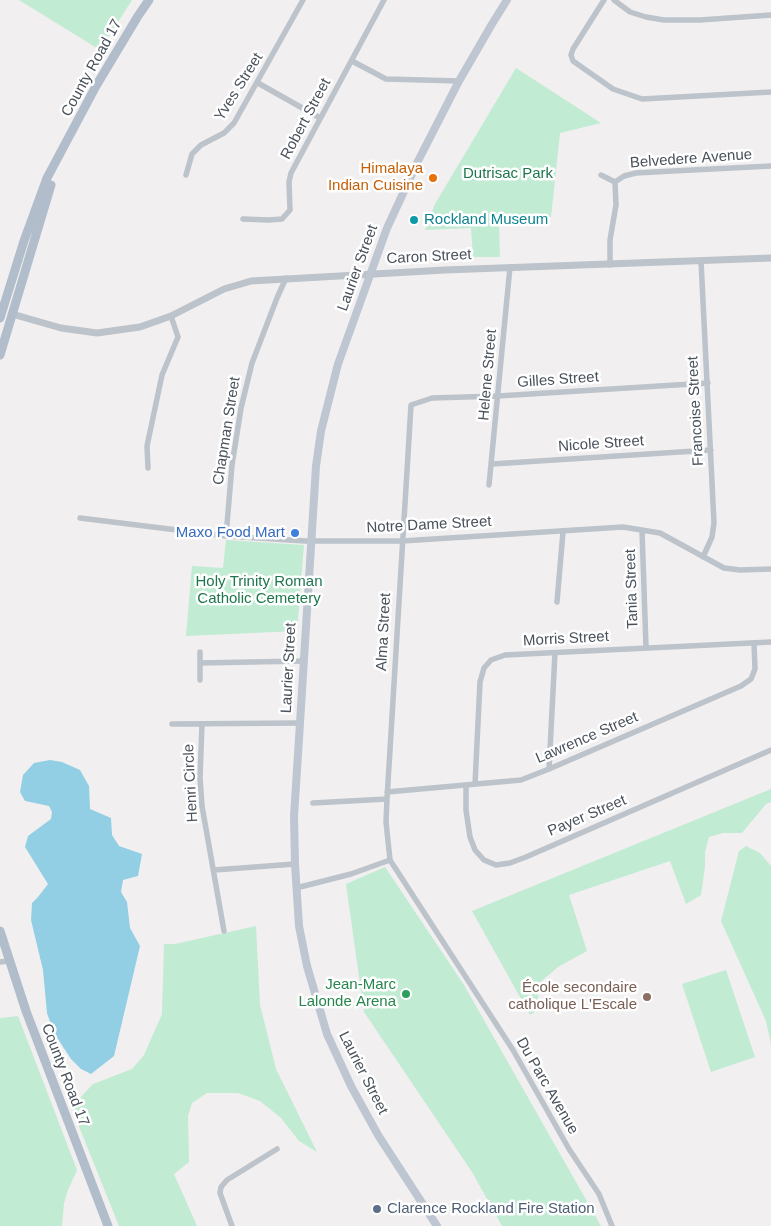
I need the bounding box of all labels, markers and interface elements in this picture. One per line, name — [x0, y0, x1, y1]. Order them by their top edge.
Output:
street label: County Road 17 — [58, 16, 126, 120]
street label: Yves Street — [211, 50, 267, 124]
street label: Robert Street — [277, 75, 335, 163]
street label: Belvedere Avenue — [629, 146, 753, 172]
place label: Himalaya Indian Cuisine — [328, 160, 423, 195]
park label: Dutrisac Park — [463, 165, 553, 183]
marker: Himalaya Indian Cuisine — [427, 172, 439, 184]
place label: Rockland Museum — [424, 211, 548, 229]
marker: Rockland Museum — [408, 214, 420, 226]
street label: Laurier Street — [334, 222, 382, 314]
street label: Caron Street — [386, 246, 472, 268]
street label: Helene Street — [475, 329, 501, 421]
street label: Francoise Street — [684, 356, 708, 466]
street label: Gilles Street — [517, 368, 599, 392]
street label: Chapman Street — [210, 376, 244, 486]
street label: Nicole Street — [558, 432, 644, 456]
street label: Notre Dame Street — [366, 513, 492, 537]
place label: Maxo Food Mart — [176, 524, 285, 542]
marker: Maxo Food Mart — [289, 527, 301, 539]
street label: Tania Street — [622, 549, 642, 629]
park label: Holy Trinity Roman Catholic Cemetery — [196, 573, 322, 608]
street label: Alma Street — [373, 592, 395, 672]
street label: Laurier Street — [278, 622, 300, 714]
street label: Morris Street — [523, 628, 609, 650]
street label: Lawrence Street — [533, 708, 641, 768]
street label: Henri Circle — [180, 743, 202, 823]
street label: Payer Street — [545, 791, 629, 841]
place label: Jean-Marc Lalonde Arena — [298, 976, 396, 1011]
place label: École secondaire catholique L'Escale — [508, 979, 637, 1014]
marker: Jean-Marc Lalonde Arena — [400, 988, 412, 1000]
marker: École secondaire catholique L'Escale — [641, 991, 653, 1003]
street label: County Road 17 — [37, 1021, 93, 1129]
street label: Laurier Street — [334, 1028, 392, 1118]
street label: Du Parc Avenue — [512, 1034, 582, 1138]
place label: Clarence Rockland Fire Station — [387, 1200, 595, 1218]
marker: Clarence Rockland Fire Station — [371, 1203, 383, 1215]

